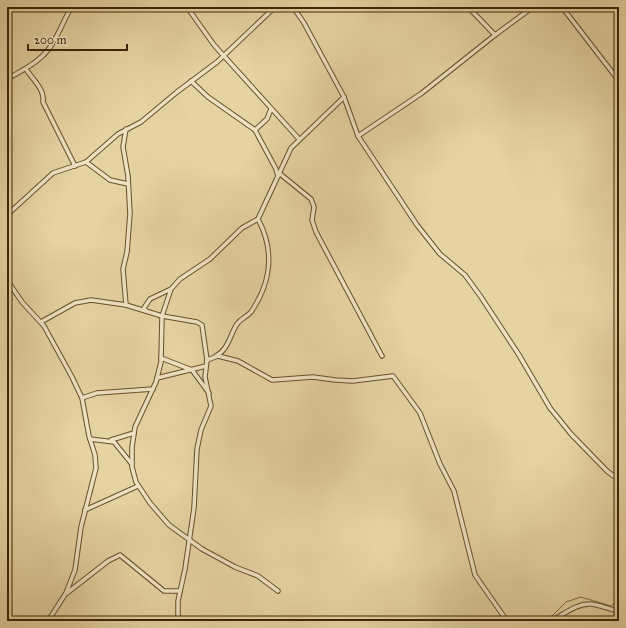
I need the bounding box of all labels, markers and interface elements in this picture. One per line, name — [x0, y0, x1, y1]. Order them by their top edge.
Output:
scale bar — [28, 26, 127, 52]
text: 200 m — [34, 33, 67, 47]

